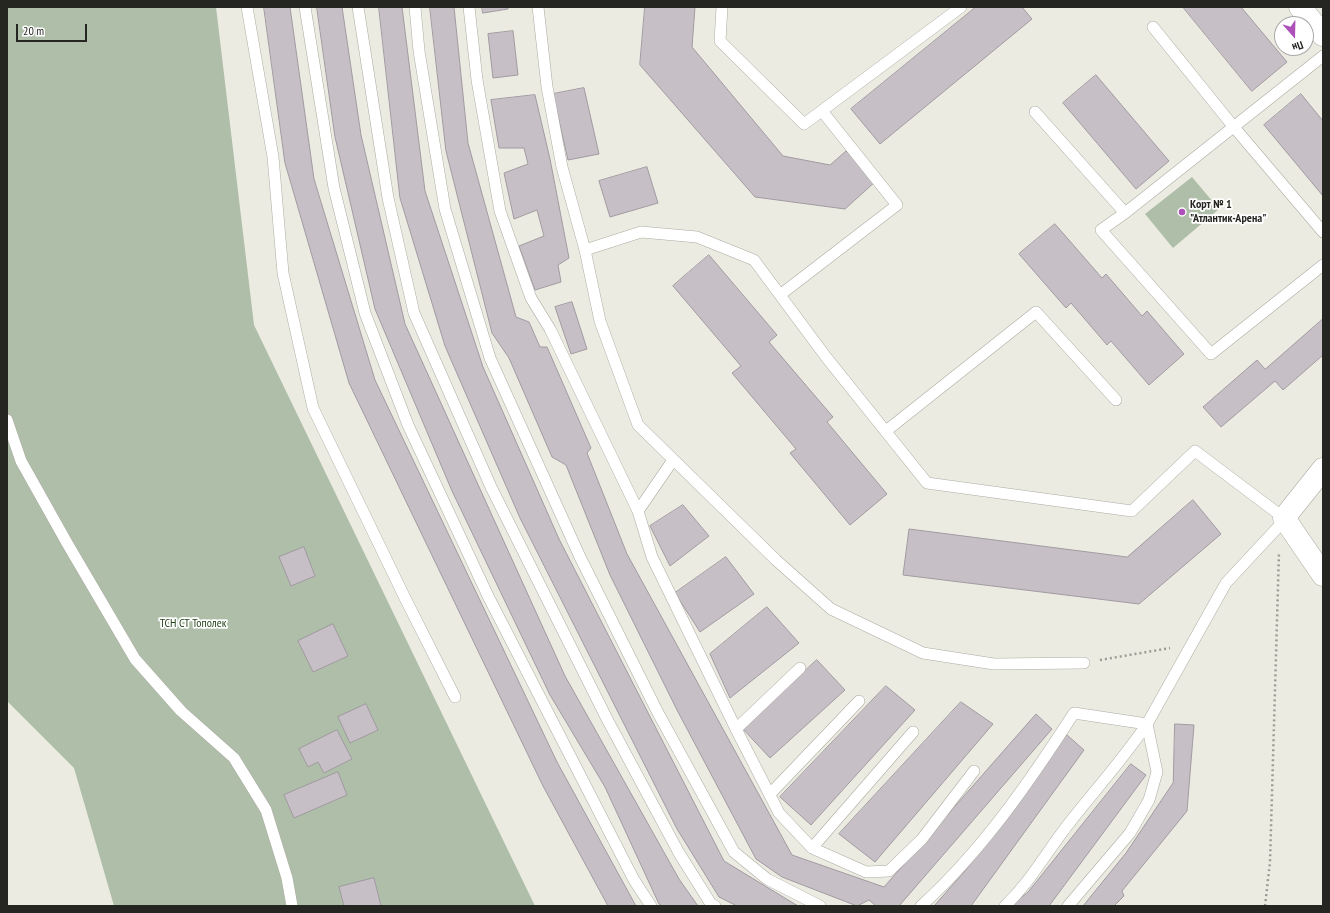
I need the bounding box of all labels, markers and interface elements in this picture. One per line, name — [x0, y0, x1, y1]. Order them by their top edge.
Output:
scale bar — [18, 16, 89, 42]
north arrow — [1274, 16, 1314, 56]
text: 20 m — [23, 23, 44, 38]
text: Пн — [1290, 38, 1305, 55]
place label: Корт № 1 "Атлантик-Арена" — [1190, 198, 1266, 226]
marker: Корт № 1 "Атлантик-Арена" — [1177, 207, 1187, 217]
park label: ТСН СТ Тополек — [160, 617, 226, 631]

